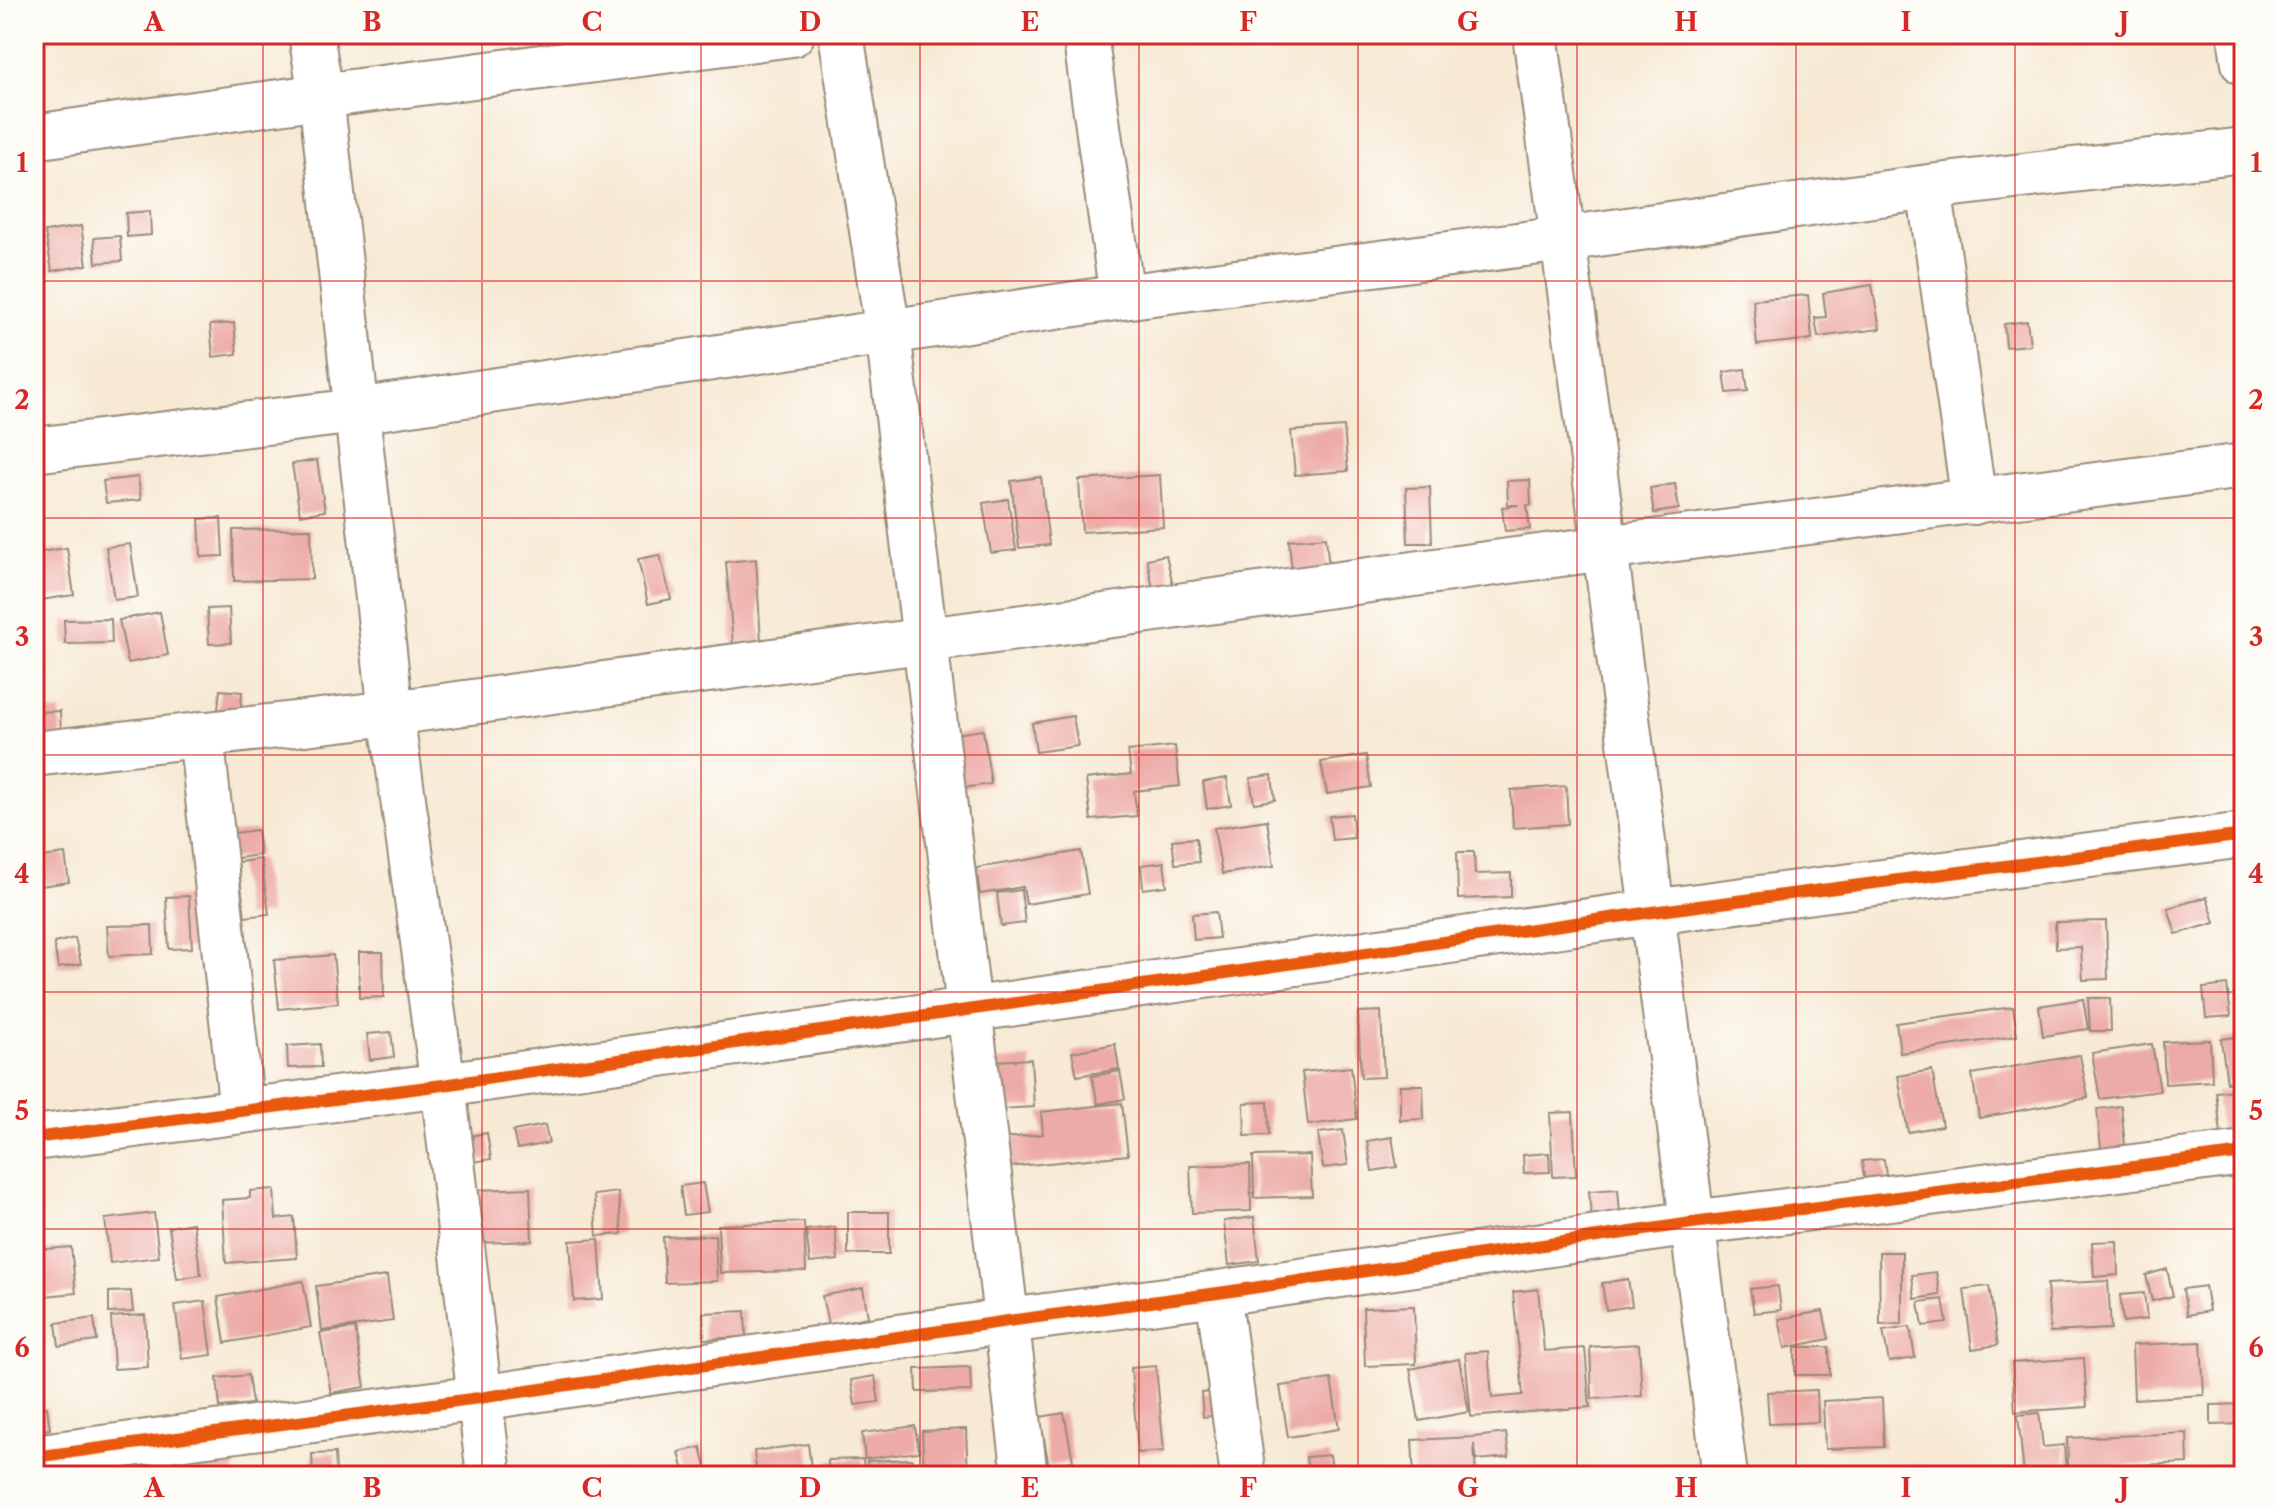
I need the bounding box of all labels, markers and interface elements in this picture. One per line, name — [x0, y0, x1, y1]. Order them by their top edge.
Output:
text: A — [143, 6, 165, 38]
text: B — [362, 6, 382, 38]
text: C — [582, 6, 602, 38]
text: D — [799, 6, 821, 38]
text: E — [1021, 6, 1039, 38]
text: F — [1239, 6, 1257, 38]
text: G — [1457, 6, 1479, 38]
text: H — [1674, 6, 1698, 38]
text: I — [1901, 6, 1911, 38]
text: J — [2115, 6, 2129, 38]
text: 1 — [16, 147, 28, 179]
text: 1 — [2250, 147, 2262, 179]
text: 2 — [14, 384, 30, 416]
text: 2 — [2248, 384, 2264, 416]
text: 3 — [15, 621, 29, 653]
text: 3 — [2249, 621, 2263, 653]
text: 4 — [14, 858, 30, 890]
text: 4 — [2248, 858, 2264, 890]
text: 5 — [15, 1095, 29, 1127]
text: 5 — [2249, 1095, 2263, 1127]
text: 6 — [14, 1332, 30, 1364]
text: 6 — [2248, 1332, 2264, 1364]
text: A — [143, 1472, 165, 1504]
text: B — [362, 1472, 382, 1504]
text: C — [582, 1472, 602, 1504]
text: D — [799, 1472, 821, 1504]
text: E — [1021, 1472, 1039, 1504]
text: F — [1239, 1472, 1257, 1504]
text: G — [1457, 1472, 1479, 1504]
text: H — [1674, 1472, 1698, 1504]
text: I — [1901, 1472, 1911, 1504]
text: J — [2115, 1472, 2129, 1504]

